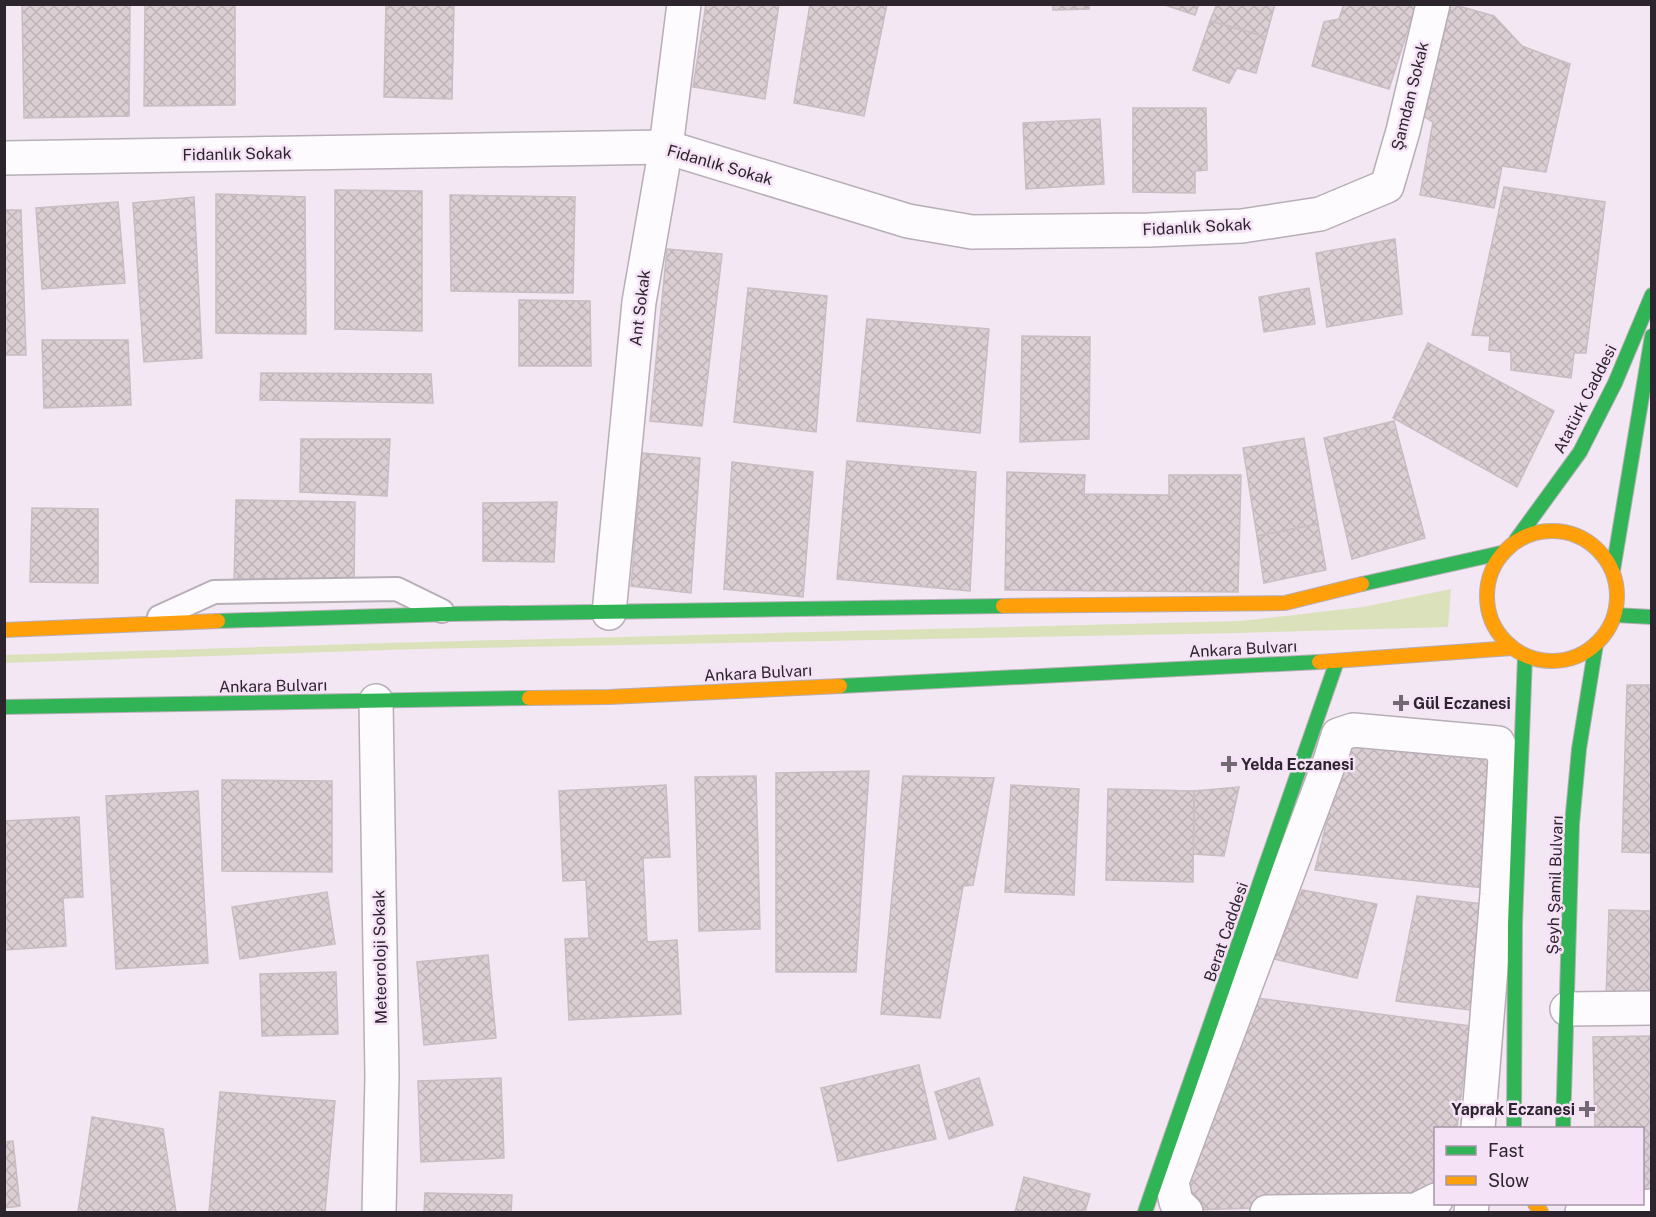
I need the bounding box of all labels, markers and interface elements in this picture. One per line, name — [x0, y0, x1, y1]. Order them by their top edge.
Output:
street label: Şamdan Sokak — [1387, 40, 1433, 152]
street label: Fidanlık Sokak — [665, 141, 775, 189]
street label: Fidanlık Sokak — [182, 144, 292, 164]
street label: Fidanlık Sokak — [1142, 215, 1252, 239]
street label: Ant Sokak — [626, 269, 654, 347]
street label: Atatürk Caddesi — [1549, 341, 1621, 457]
street label: Ankara Bulvarı — [1188, 637, 1298, 661]
street label: Ankara Bulvarı — [703, 661, 813, 685]
street label: Ankara Bulvarı — [219, 676, 327, 696]
place label: Gül Eczanesi — [1413, 694, 1511, 713]
marker: Gül Eczanesi — [1394, 696, 1408, 710]
place label: Yelda Eczanesi — [1241, 755, 1354, 774]
marker: Yelda Eczanesi — [1222, 757, 1236, 771]
street label: Şeyh Şamil Bulvarı — [1543, 815, 1567, 955]
street label: Berat Caddesi — [1200, 880, 1252, 984]
street label: Meteoroloji Sokak — [369, 890, 391, 1024]
place label: Yaprak Eczanesi — [1451, 1100, 1575, 1119]
marker: Yaprak Eczanesi — [1580, 1102, 1594, 1116]
legend — [1434, 1127, 1644, 1205]
text: Fast — [1488, 1140, 1524, 1161]
text: Slow — [1488, 1170, 1529, 1191]

